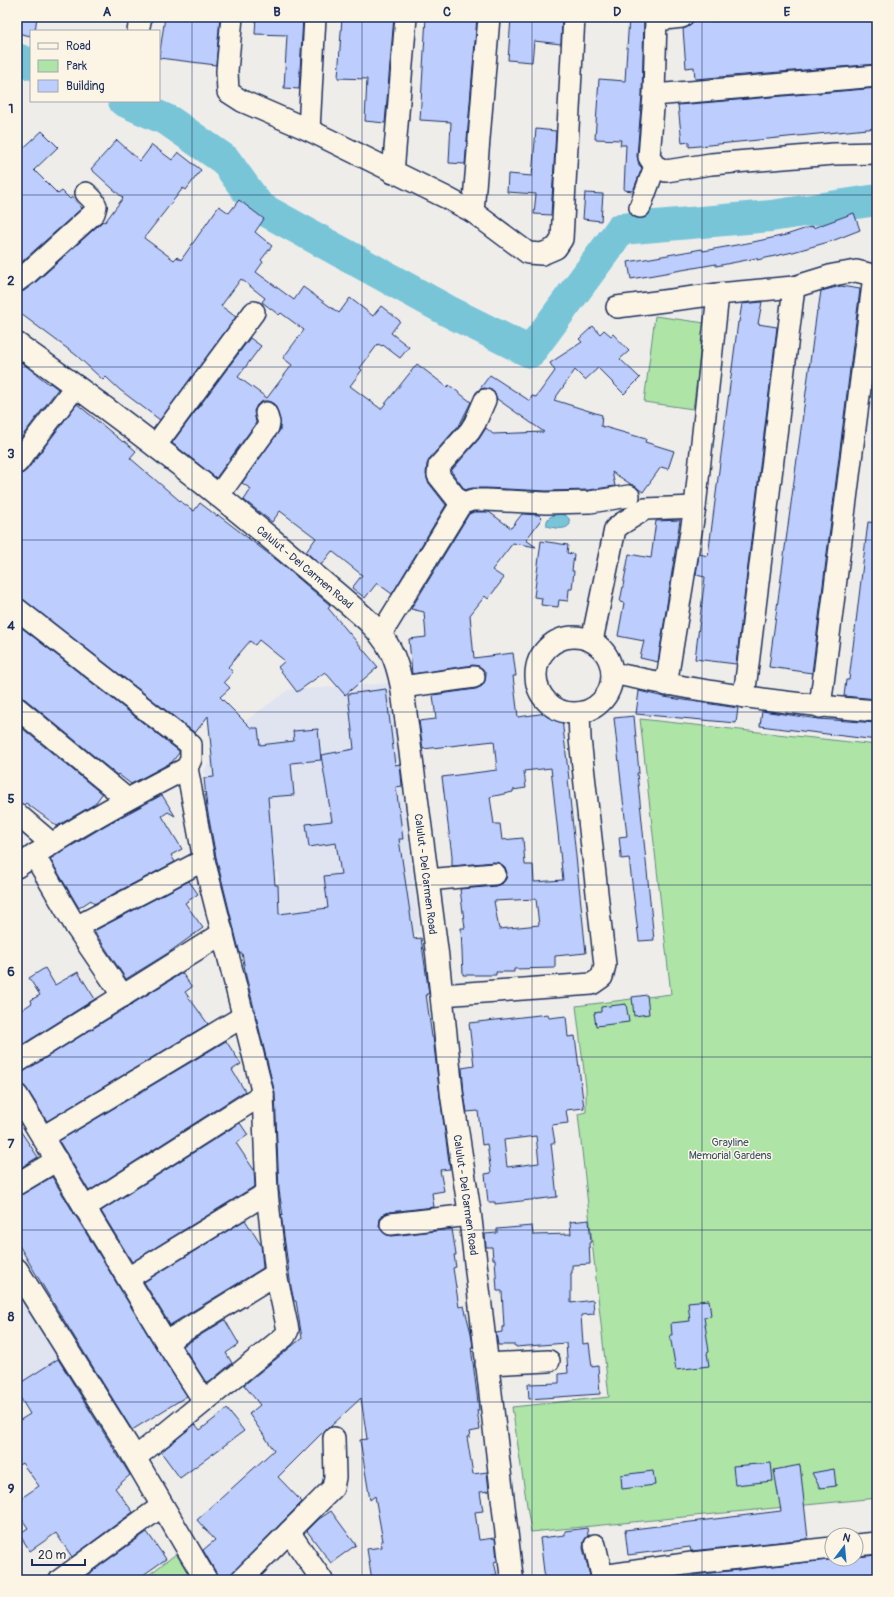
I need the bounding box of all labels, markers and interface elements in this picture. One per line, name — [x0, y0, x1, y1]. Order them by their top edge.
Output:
text: A — [103, 4, 112, 20]
text: B — [273, 4, 281, 20]
text: C — [443, 4, 451, 20]
text: D — [613, 4, 621, 20]
text: E — [784, 4, 791, 20]
legend — [30, 30, 160, 102]
text: Road — [66, 39, 91, 54]
text: Park — [66, 59, 87, 74]
text: Building — [66, 79, 105, 94]
text: 1 — [8, 101, 14, 117]
text: 2 — [7, 273, 15, 289]
text: 3 — [7, 446, 15, 462]
street label: Calulut - Del Carmen Road — [254, 523, 355, 611]
text: 4 — [7, 618, 15, 634]
text: 5 — [7, 791, 15, 807]
street label: Calulut - Del Carmen Road — [412, 813, 439, 935]
text: 6 — [7, 964, 15, 980]
street label: Calulut - Del Carmen Road — [451, 1134, 480, 1256]
text: 7 — [8, 1136, 15, 1152]
park label: Grayline Memorial Gardens — [689, 1136, 771, 1162]
text: 8 — [8, 1309, 15, 1325]
text: 9 — [8, 1481, 15, 1497]
north arrow — [824, 1527, 864, 1567]
text: N — [841, 1531, 853, 1545]
scale bar — [32, 1541, 85, 1567]
text: 20 m — [38, 1548, 67, 1563]

